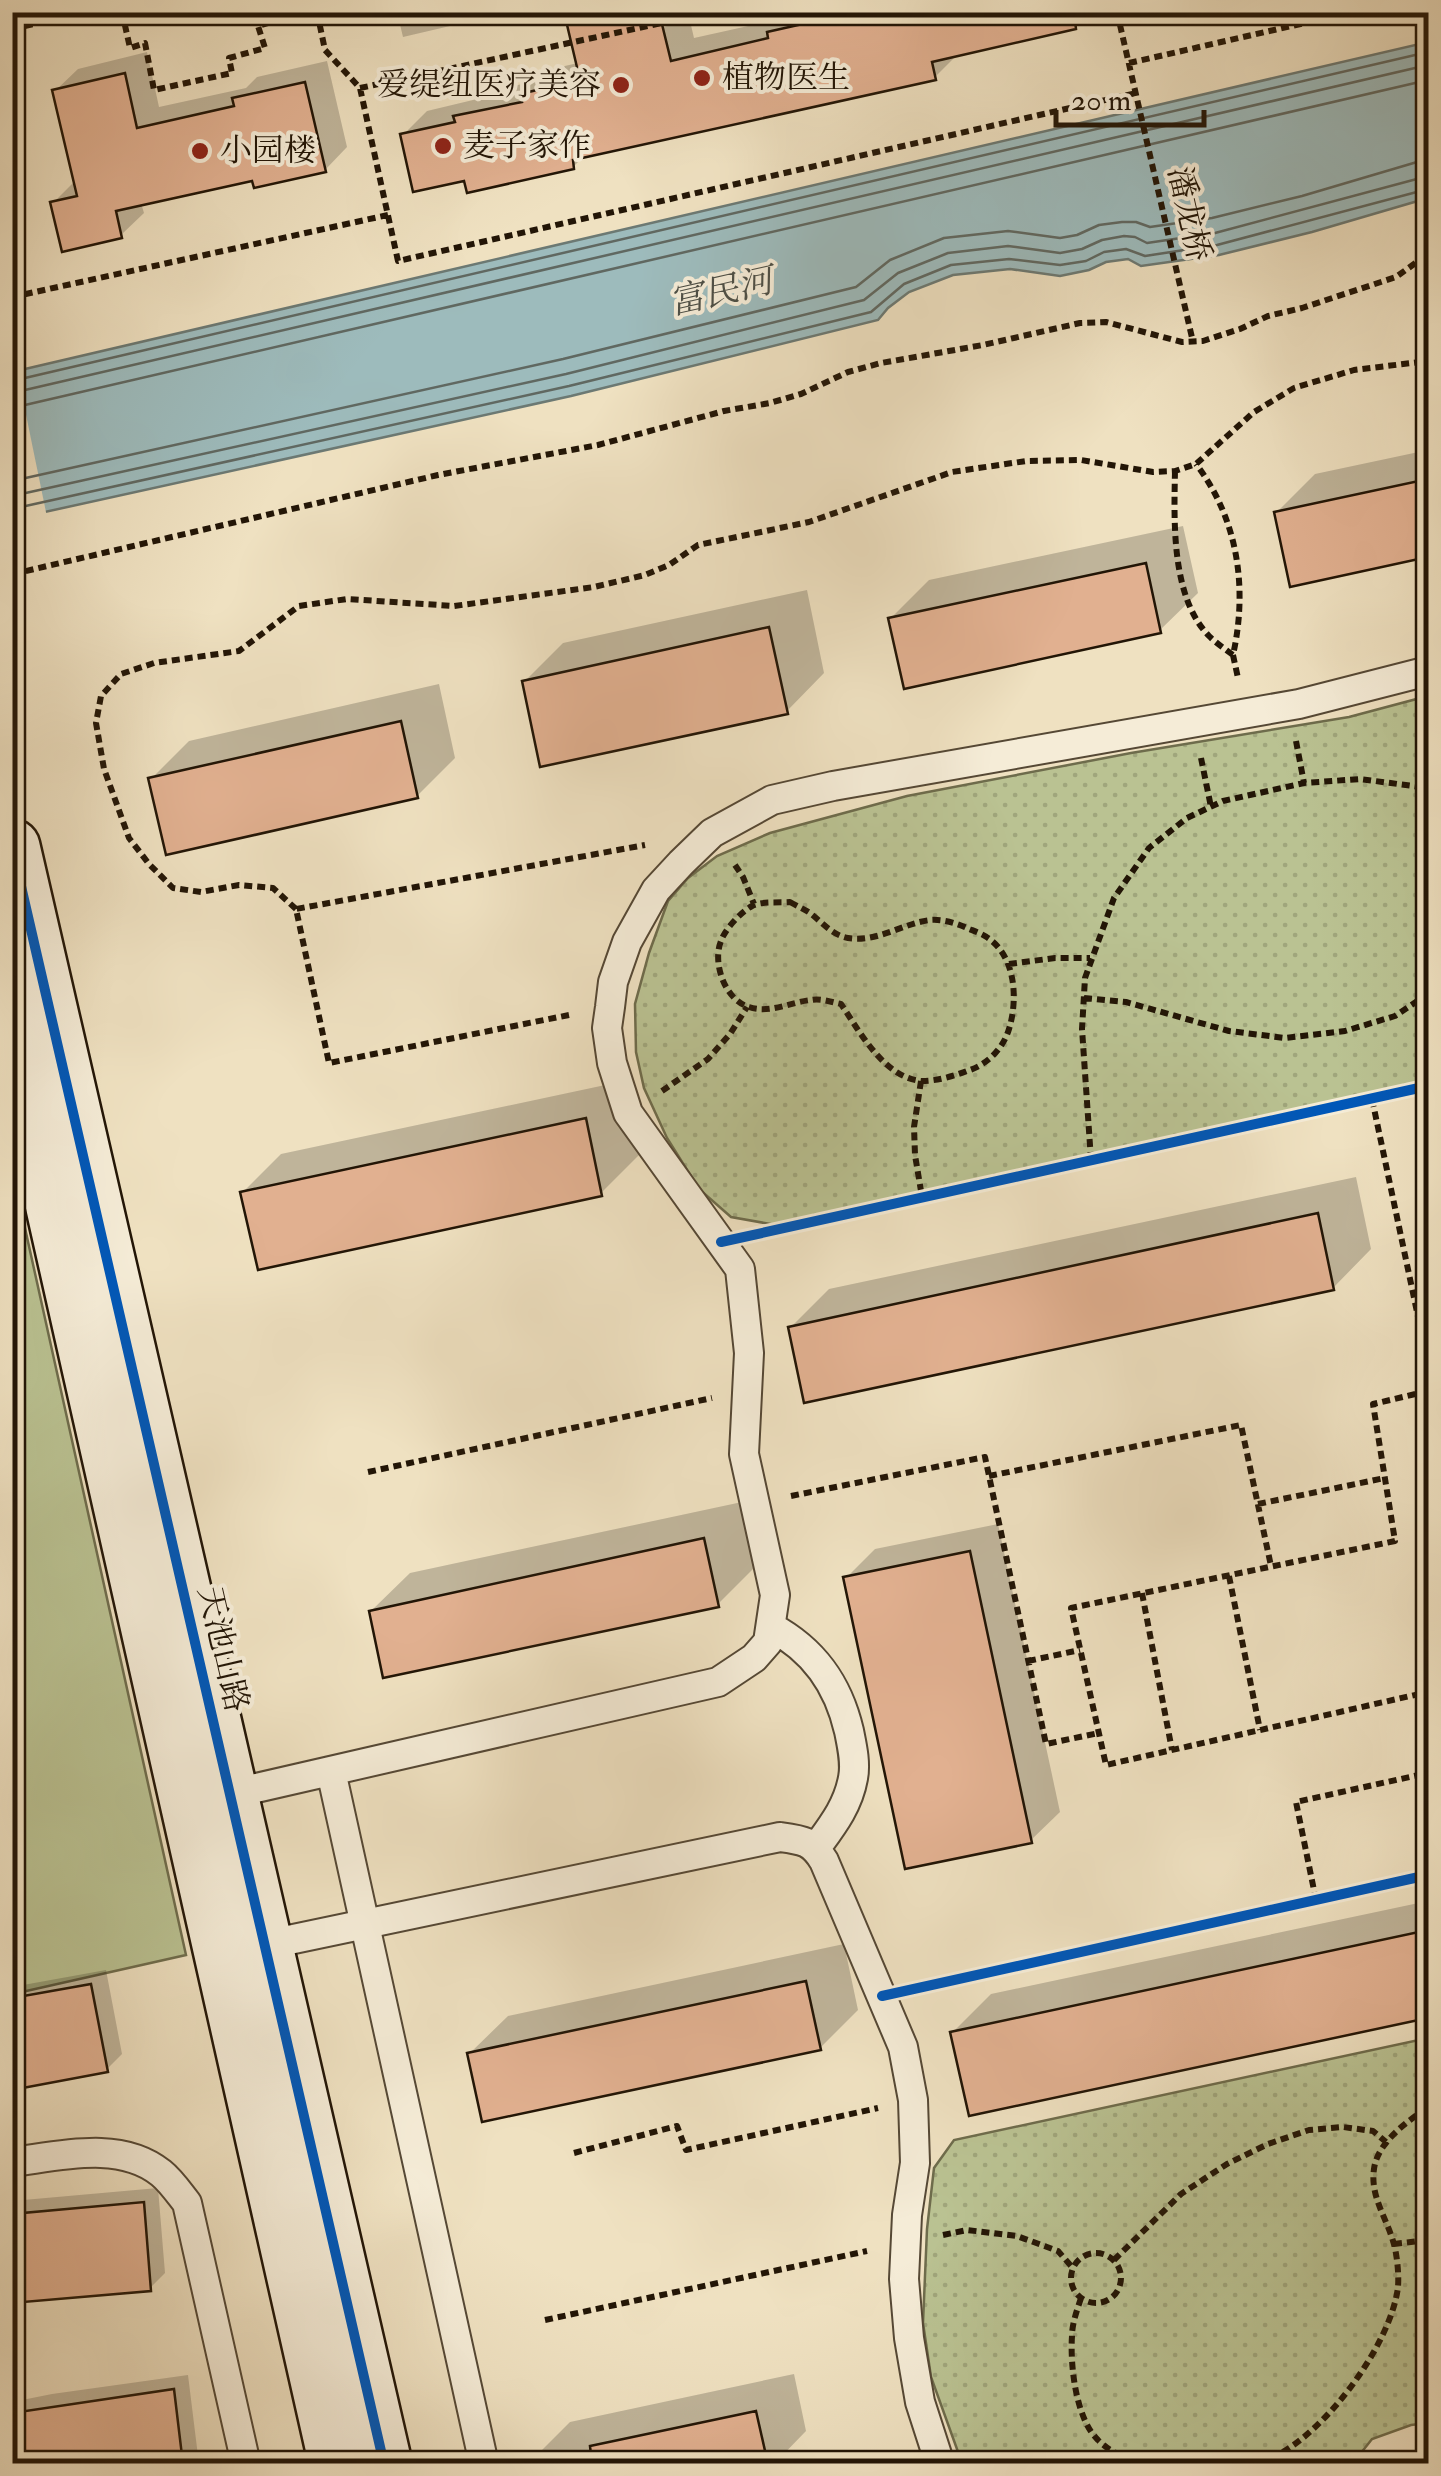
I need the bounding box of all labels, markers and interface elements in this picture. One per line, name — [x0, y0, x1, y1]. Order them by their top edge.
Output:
place label: 植物医生 — [722, 58, 850, 98]
place label: 爱缇纽医疗美容 — [377, 65, 601, 105]
scale bar — [1056, 65, 1204, 127]
marker: 植物医生 — [691, 67, 713, 89]
marker: 爱缇纽医疗美容 — [610, 74, 632, 96]
text: 20 m — [1071, 82, 1131, 119]
place label: 麦子家作 — [463, 126, 591, 166]
place label: 小园楼 — [220, 131, 316, 171]
marker: 麦子家作 — [432, 135, 454, 157]
marker: 小园楼 — [189, 140, 211, 162]
street label: 潘龙桥 — [1159, 163, 1219, 265]
water label: 富民河 — [665, 257, 783, 325]
street label: 天池山路 — [189, 1582, 257, 1716]

